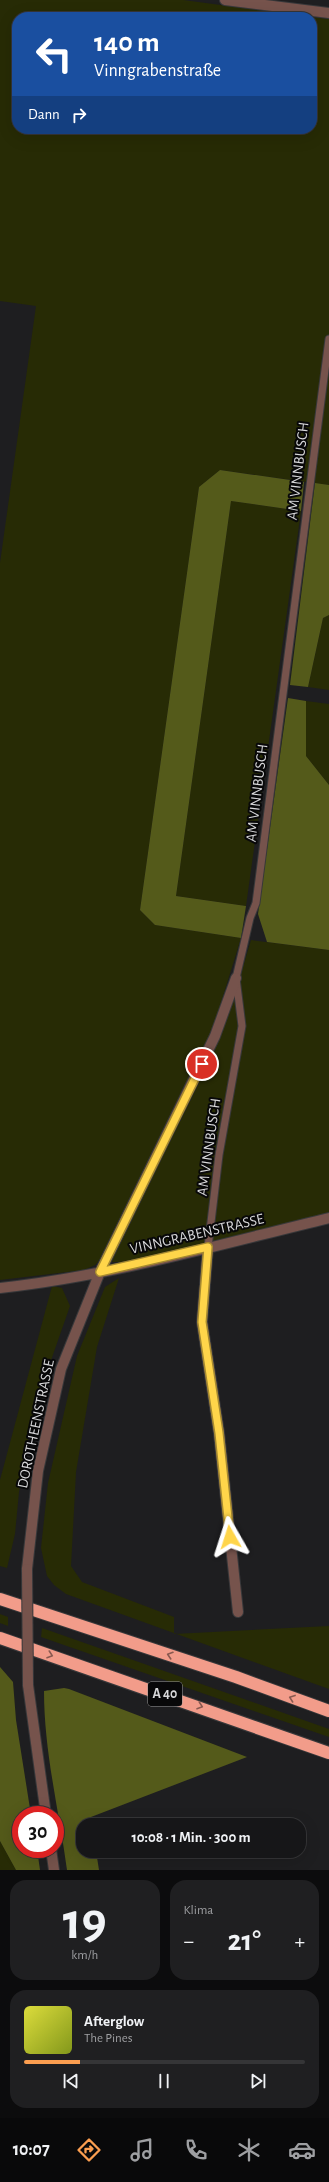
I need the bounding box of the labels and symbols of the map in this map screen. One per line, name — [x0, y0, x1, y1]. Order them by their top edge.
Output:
street label: AM VINNBUSCH — [285, 421, 311, 521]
street label: AM VINNBUSCH — [244, 743, 270, 843]
pin — [185, 1047, 219, 1081]
street label: AM VINNBUSCH — [195, 1097, 223, 1197]
street label: VINNGRABENSTRASSE — [129, 1211, 265, 1257]
street label: DOROTHEENSTRASSE — [15, 1358, 57, 1490]
position arrow — [209, 1516, 251, 1558]
one-way arrow — [47, 1650, 54, 1658]
one-way arrow — [166, 1651, 173, 1660]
road number: A 40 — [148, 1682, 182, 1706]
one-way arrow — [289, 1694, 296, 1702]
one-way arrow — [196, 1701, 203, 1710]
speed limit sign: 30 — [12, 1806, 64, 1858]

